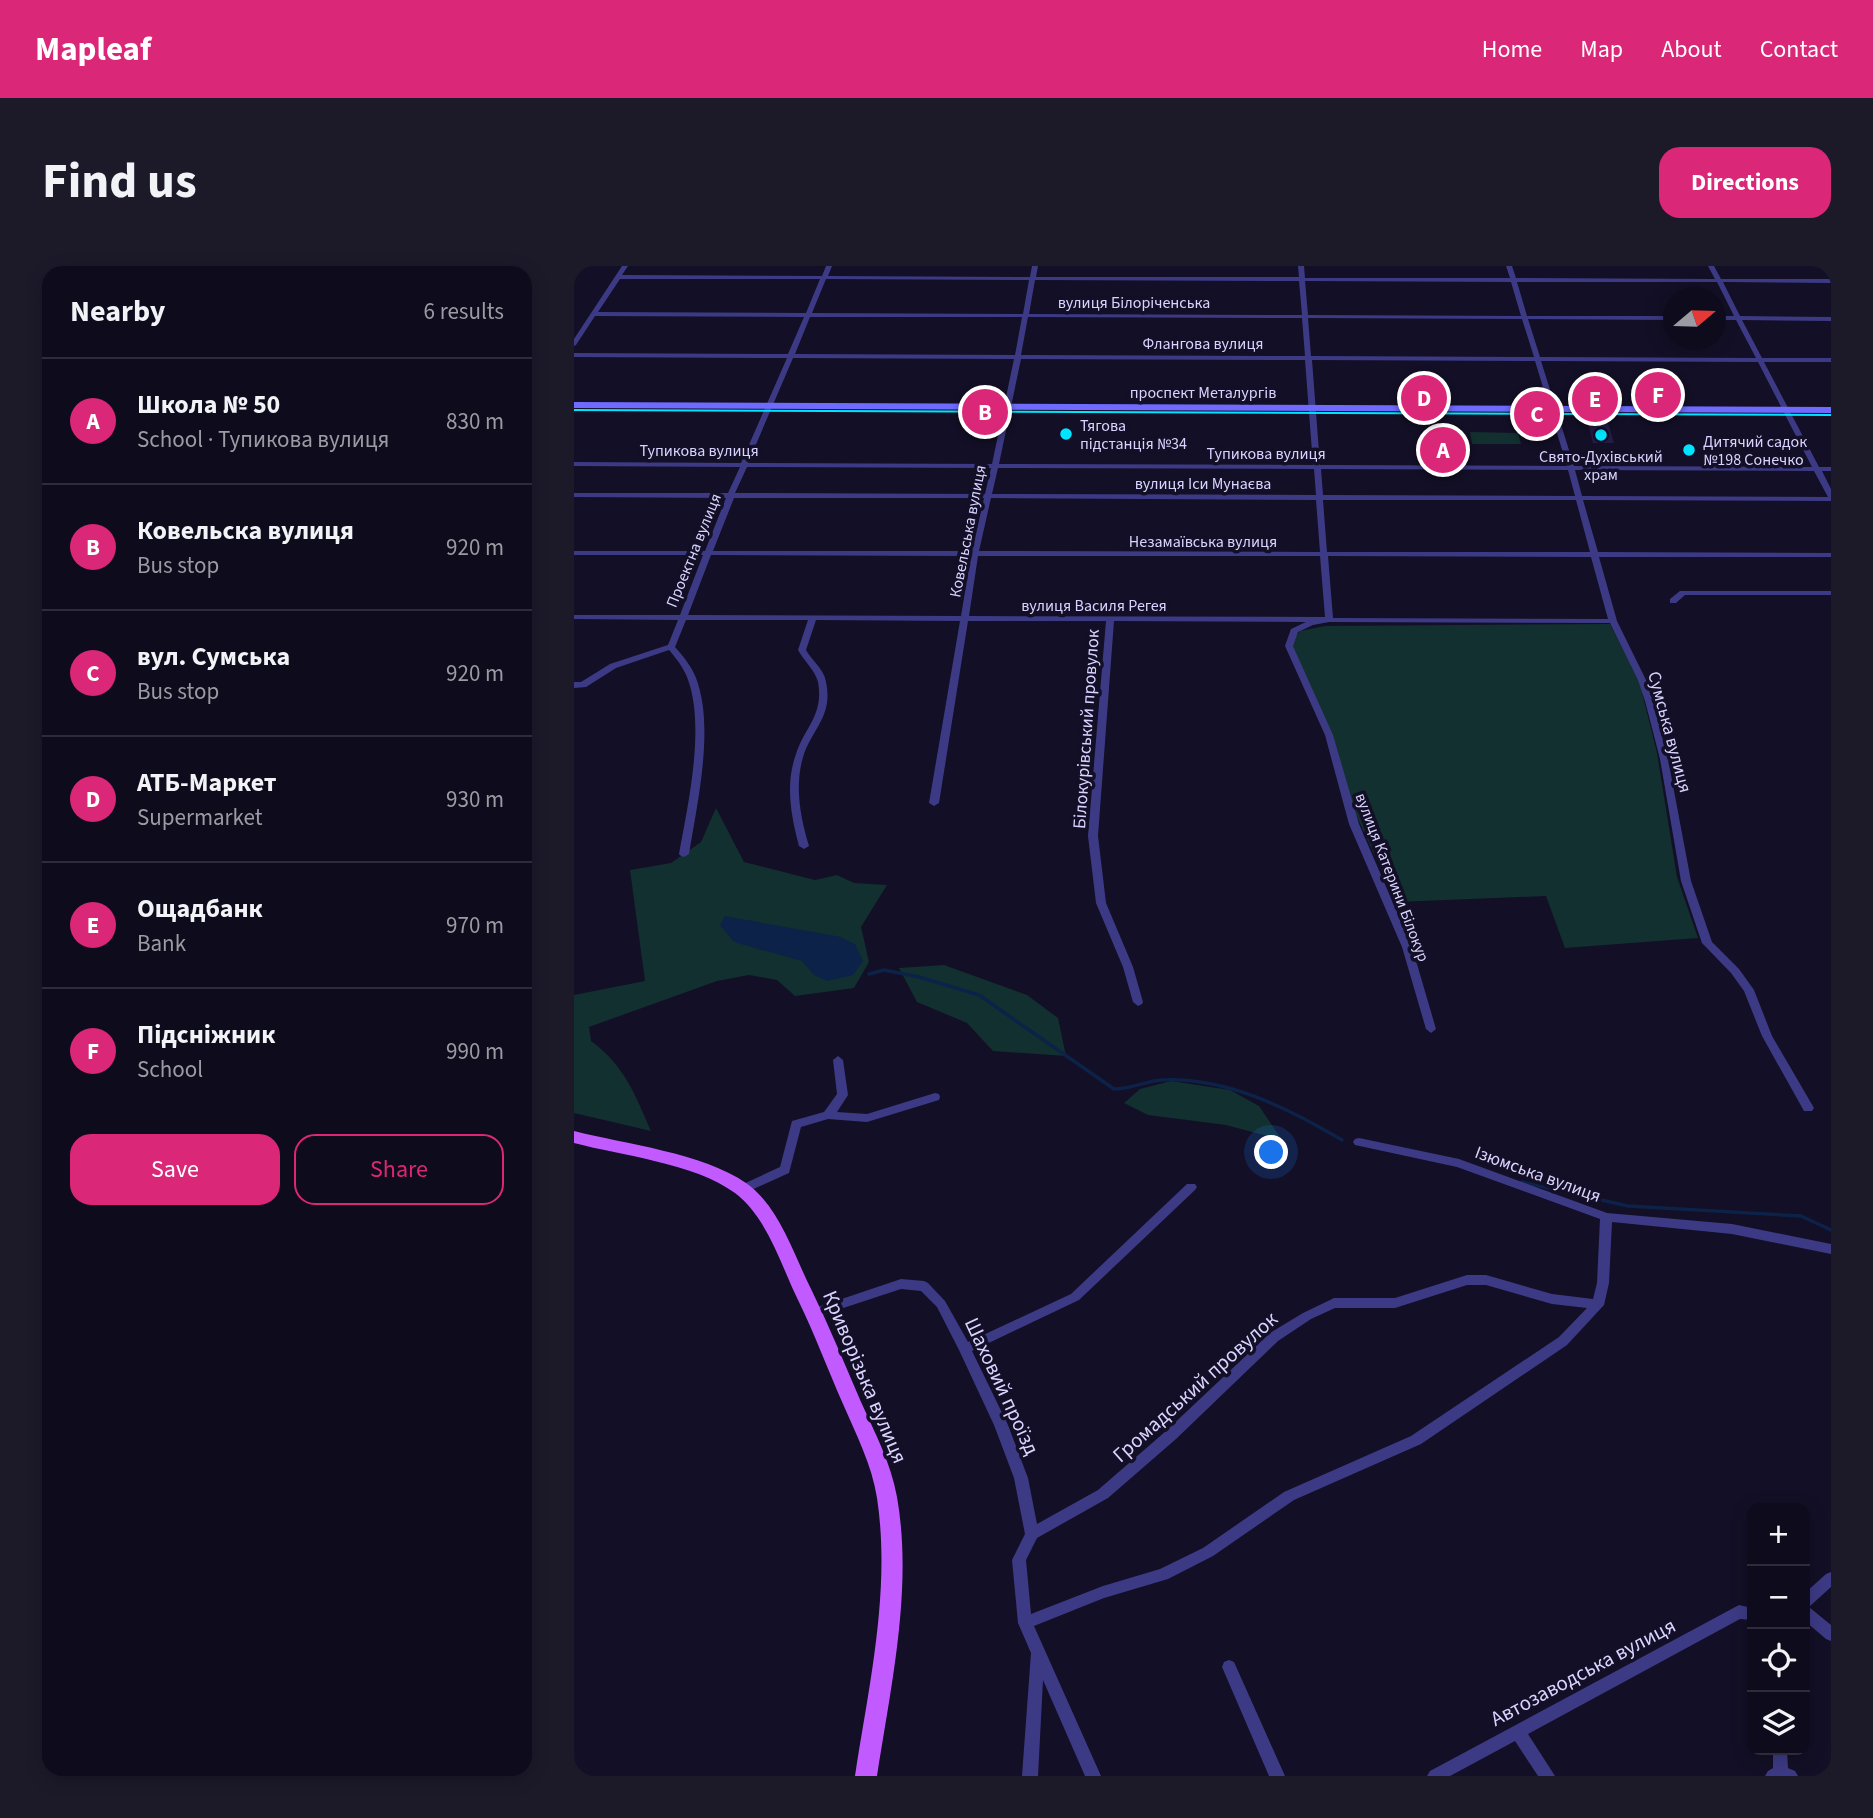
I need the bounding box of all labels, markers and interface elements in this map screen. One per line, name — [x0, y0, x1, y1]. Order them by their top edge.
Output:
text: Mapleaf — [35, 26, 151, 73]
text: Home — [1482, 32, 1542, 67]
text: Map — [1580, 32, 1623, 67]
text: About — [1661, 32, 1722, 67]
text: Contact — [1760, 32, 1838, 67]
text: Find us — [42, 147, 197, 217]
button: Directions — [1659, 147, 1831, 218]
north arrow — [1663, 287, 1726, 350]
text: Nearby — [70, 290, 165, 333]
street label: вулиця Білоріченська — [1058, 292, 1210, 314]
text: 6 results — [424, 295, 504, 328]
street label: Флангова вулиця — [1142, 333, 1264, 355]
pin: F — [1635, 369, 1681, 421]
pin: D — [1401, 372, 1447, 424]
pin: E — [1572, 373, 1618, 425]
street label: проспект Металургів — [1130, 382, 1276, 404]
text: Школа № 50 — [137, 386, 280, 423]
pin: B — [962, 386, 1008, 438]
pin: C — [1514, 388, 1560, 440]
text: A — [86, 405, 100, 438]
text: 830 m — [446, 405, 504, 438]
place label: Тягова пiдстанцiя №34 — [1080, 415, 1187, 455]
text: School · Тупикова вулиця — [137, 423, 389, 456]
pin: A — [1420, 424, 1466, 476]
marker: Тягова пiдстанцiя №34 — [1058, 426, 1074, 442]
marker: Свято-Духівський храм — [1593, 427, 1609, 443]
place label: Дитячий садок №198 Сонечко — [1703, 431, 1807, 471]
street label: Тупикова вулиця — [639, 440, 759, 462]
marker: Дитячий садок №198 Сонечко — [1681, 442, 1697, 458]
street label: Тупикова вулиця — [1206, 443, 1326, 465]
place label: Свято-Духівський храм — [1539, 446, 1663, 486]
street label: Ковельська вулиця — [944, 463, 992, 599]
street label: вулиця Іси Мунаєва — [1135, 473, 1271, 495]
street label: Проектна вулиця — [661, 490, 727, 611]
text: Ковельска вулиця — [137, 512, 354, 549]
text: B — [86, 531, 100, 564]
text: 920 m — [446, 531, 504, 564]
street label: Незамаївська вулиця — [1129, 531, 1277, 553]
text: Bus stop — [137, 549, 219, 582]
street label: вулиця Василя Регея — [1021, 595, 1167, 617]
street label: Білокурівський провулок — [1067, 628, 1106, 830]
text: вул. Сумська — [137, 638, 290, 675]
text: C — [86, 657, 100, 690]
text: 920 m — [446, 657, 504, 690]
street label: Сумська вулиця — [1641, 669, 1698, 796]
text: Bus stop — [137, 675, 219, 708]
text: АТБ-Маркет — [137, 764, 277, 801]
text: D — [86, 783, 100, 816]
text: 930 m — [446, 783, 504, 816]
street label: вулиця Катерини Білокур — [1350, 790, 1434, 965]
text: Supermarket — [137, 801, 263, 834]
text: Ощадбанк — [137, 890, 263, 927]
text: E — [87, 909, 99, 942]
text: 970 m — [446, 909, 504, 942]
text: Bank — [137, 927, 186, 960]
text: Підсніжник — [137, 1016, 275, 1053]
text: F — [87, 1035, 99, 1068]
text: 990 m — [446, 1035, 504, 1068]
text: School — [137, 1053, 203, 1086]
button: Save — [70, 1134, 280, 1205]
button: Share — [294, 1134, 504, 1205]
your location — [1254, 1135, 1288, 1169]
street label: Ізюмська вулиця — [1471, 1140, 1604, 1209]
street label: Криворізька вулиця — [815, 1286, 915, 1468]
street label: Громадський провулок — [1106, 1304, 1285, 1470]
street label: Шаховий проїзд — [957, 1312, 1047, 1460]
map controls — [1747, 1503, 1810, 1755]
button: + — [1747, 1503, 1810, 1566]
button: − — [1747, 1566, 1810, 1629]
street label: Автозаводська вулиця — [1485, 1610, 1681, 1734]
button: locate — [1747, 1629, 1810, 1692]
button: layers — [1747, 1692, 1810, 1755]

